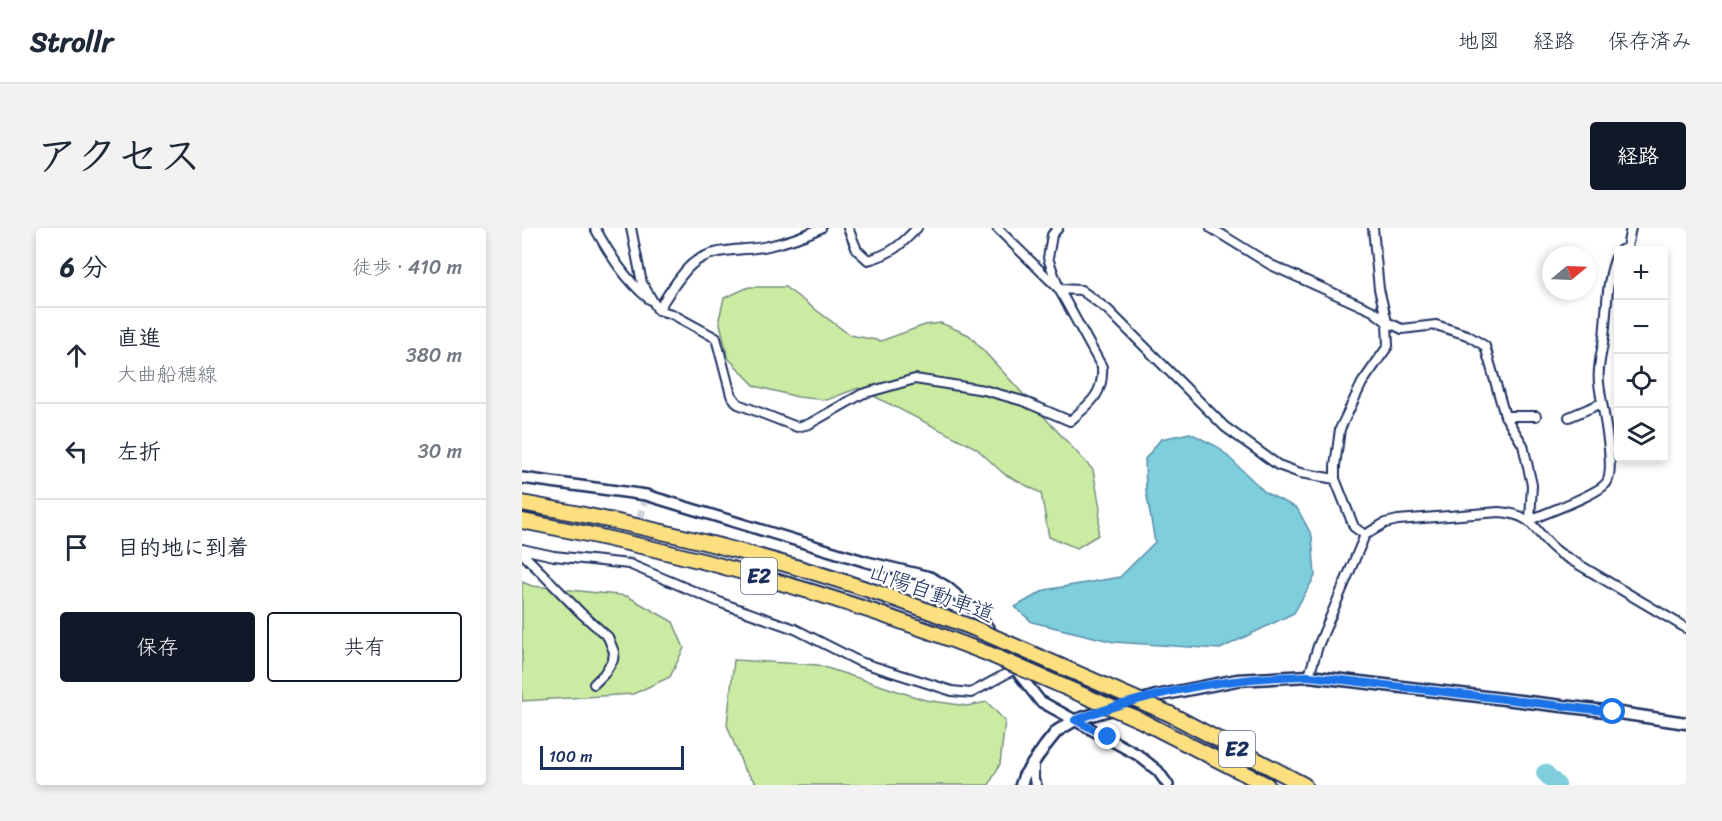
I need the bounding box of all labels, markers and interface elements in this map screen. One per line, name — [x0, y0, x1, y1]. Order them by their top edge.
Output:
text: Strollr — [30, 17, 113, 66]
text: 地図 — [1458, 22, 1500, 60]
text: 経路 — [1533, 22, 1575, 60]
text: 保存済み — [1608, 22, 1692, 60]
text: アクセス — [36, 119, 201, 193]
button: 経路 — [1590, 122, 1686, 190]
text: 6 分 — [60, 244, 108, 290]
north arrow — [1542, 246, 1596, 300]
map controls — [1614, 246, 1668, 462]
button: + — [1614, 246, 1668, 300]
text: 徒歩 · 410 m — [352, 250, 462, 285]
button: − — [1614, 300, 1668, 354]
text: 直進 — [117, 318, 161, 357]
text: 380 m — [406, 338, 462, 373]
icon: ahead — [60, 339, 93, 372]
button: locate — [1614, 354, 1668, 408]
text: 大曲船穂線 — [117, 357, 217, 392]
button: layers — [1614, 408, 1668, 462]
text: 左折 — [117, 432, 161, 471]
text: 30 m — [418, 434, 462, 469]
icon: left — [60, 435, 93, 468]
text: 目的地に到着 — [117, 528, 249, 567]
icon: arrive — [60, 531, 93, 564]
street label: 山陽自動車道 — [863, 552, 1001, 633]
road number: E2 — [741, 558, 777, 594]
button: 保存 — [60, 612, 255, 682]
button: 共有 — [267, 612, 462, 682]
route start — [1599, 698, 1625, 724]
route end — [1094, 723, 1120, 749]
road number: E2 — [1219, 731, 1255, 767]
text: 100 m — [549, 742, 593, 771]
scale bar — [540, 743, 684, 770]

